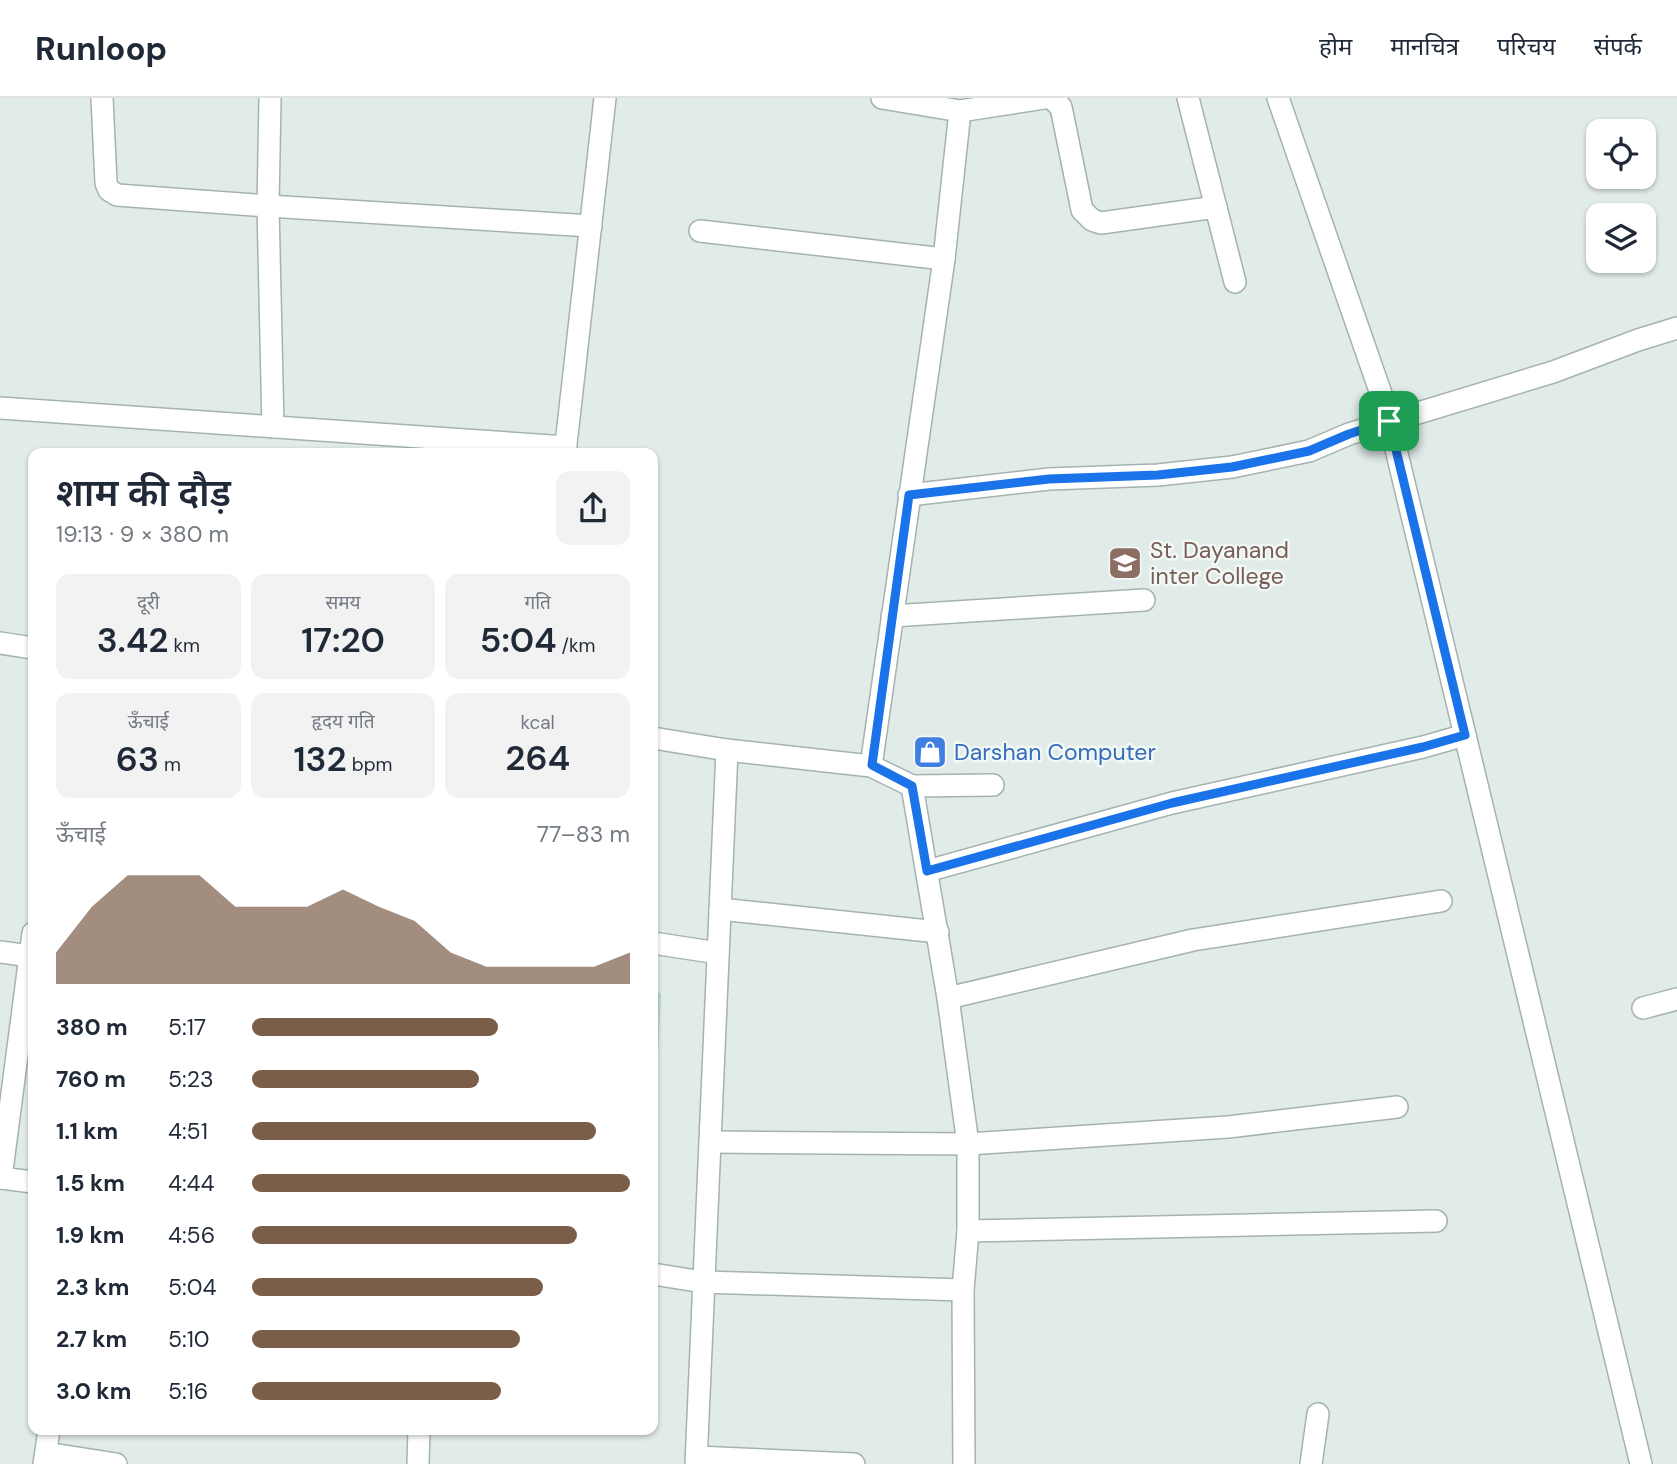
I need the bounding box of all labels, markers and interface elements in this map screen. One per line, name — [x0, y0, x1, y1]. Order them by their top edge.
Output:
text: Runloop — [35, 27, 167, 70]
text: होम — [1319, 31, 1352, 62]
text: मानचित्र — [1390, 31, 1459, 62]
text: परिचय — [1497, 31, 1556, 62]
text: संपर्क — [1594, 31, 1642, 62]
map controls — [1586, 119, 1656, 273]
button: locate — [1586, 119, 1656, 189]
button: layers — [1586, 203, 1656, 273]
pin — [1359, 391, 1419, 451]
icon: arrive — [1370, 402, 1408, 440]
text: शाम की दौड़ — [56, 468, 231, 518]
button: share — [556, 471, 630, 545]
text: 19:13 · 9 × 380 m — [56, 519, 229, 549]
place label: St. Dayanand inter College — [1150, 535, 1289, 591]
school or university icon: St. Dayanand inter College — [1106, 544, 1144, 582]
text: दूरी — [137, 590, 160, 615]
text: समय — [325, 590, 361, 615]
text: गति — [524, 590, 551, 615]
text: 3.42 — [97, 617, 168, 663]
text: 17:20 — [301, 617, 385, 663]
text: 5:04 — [480, 617, 557, 663]
text: km — [168, 633, 200, 658]
text: /km — [557, 633, 596, 658]
text: ऊँचाई — [128, 709, 169, 734]
text: हृदय गति — [311, 709, 375, 734]
text: kcal — [520, 710, 555, 735]
shop icon: Darshan Computer — [911, 733, 949, 771]
text: 264 — [505, 735, 570, 781]
text: 63 — [116, 736, 159, 782]
text: 132 — [293, 736, 347, 782]
place label: Darshan Computer — [954, 737, 1156, 767]
text: m — [159, 752, 181, 777]
text: bpm — [347, 752, 393, 777]
text: ऊँचाई — [56, 819, 106, 849]
text: 77–83 m — [537, 819, 630, 849]
text: 380 m — [56, 1012, 128, 1042]
text: 5:17 — [168, 1012, 206, 1042]
text: 760 m — [56, 1064, 126, 1094]
text: 5:23 — [168, 1064, 214, 1094]
text: 1.1 km — [56, 1116, 118, 1146]
text: 4:51 — [168, 1116, 208, 1146]
text: 1.5 km — [56, 1168, 125, 1198]
text: 4:44 — [168, 1168, 215, 1198]
text: 1.9 km — [56, 1220, 124, 1250]
text: 4:56 — [168, 1220, 215, 1250]
text: 2.3 km — [56, 1272, 129, 1302]
text: 5:04 — [168, 1272, 216, 1302]
text: 2.7 km — [56, 1324, 127, 1354]
text: 5:10 — [168, 1324, 210, 1354]
text: 3.0 km — [56, 1376, 131, 1406]
text: 5:16 — [168, 1376, 208, 1406]

